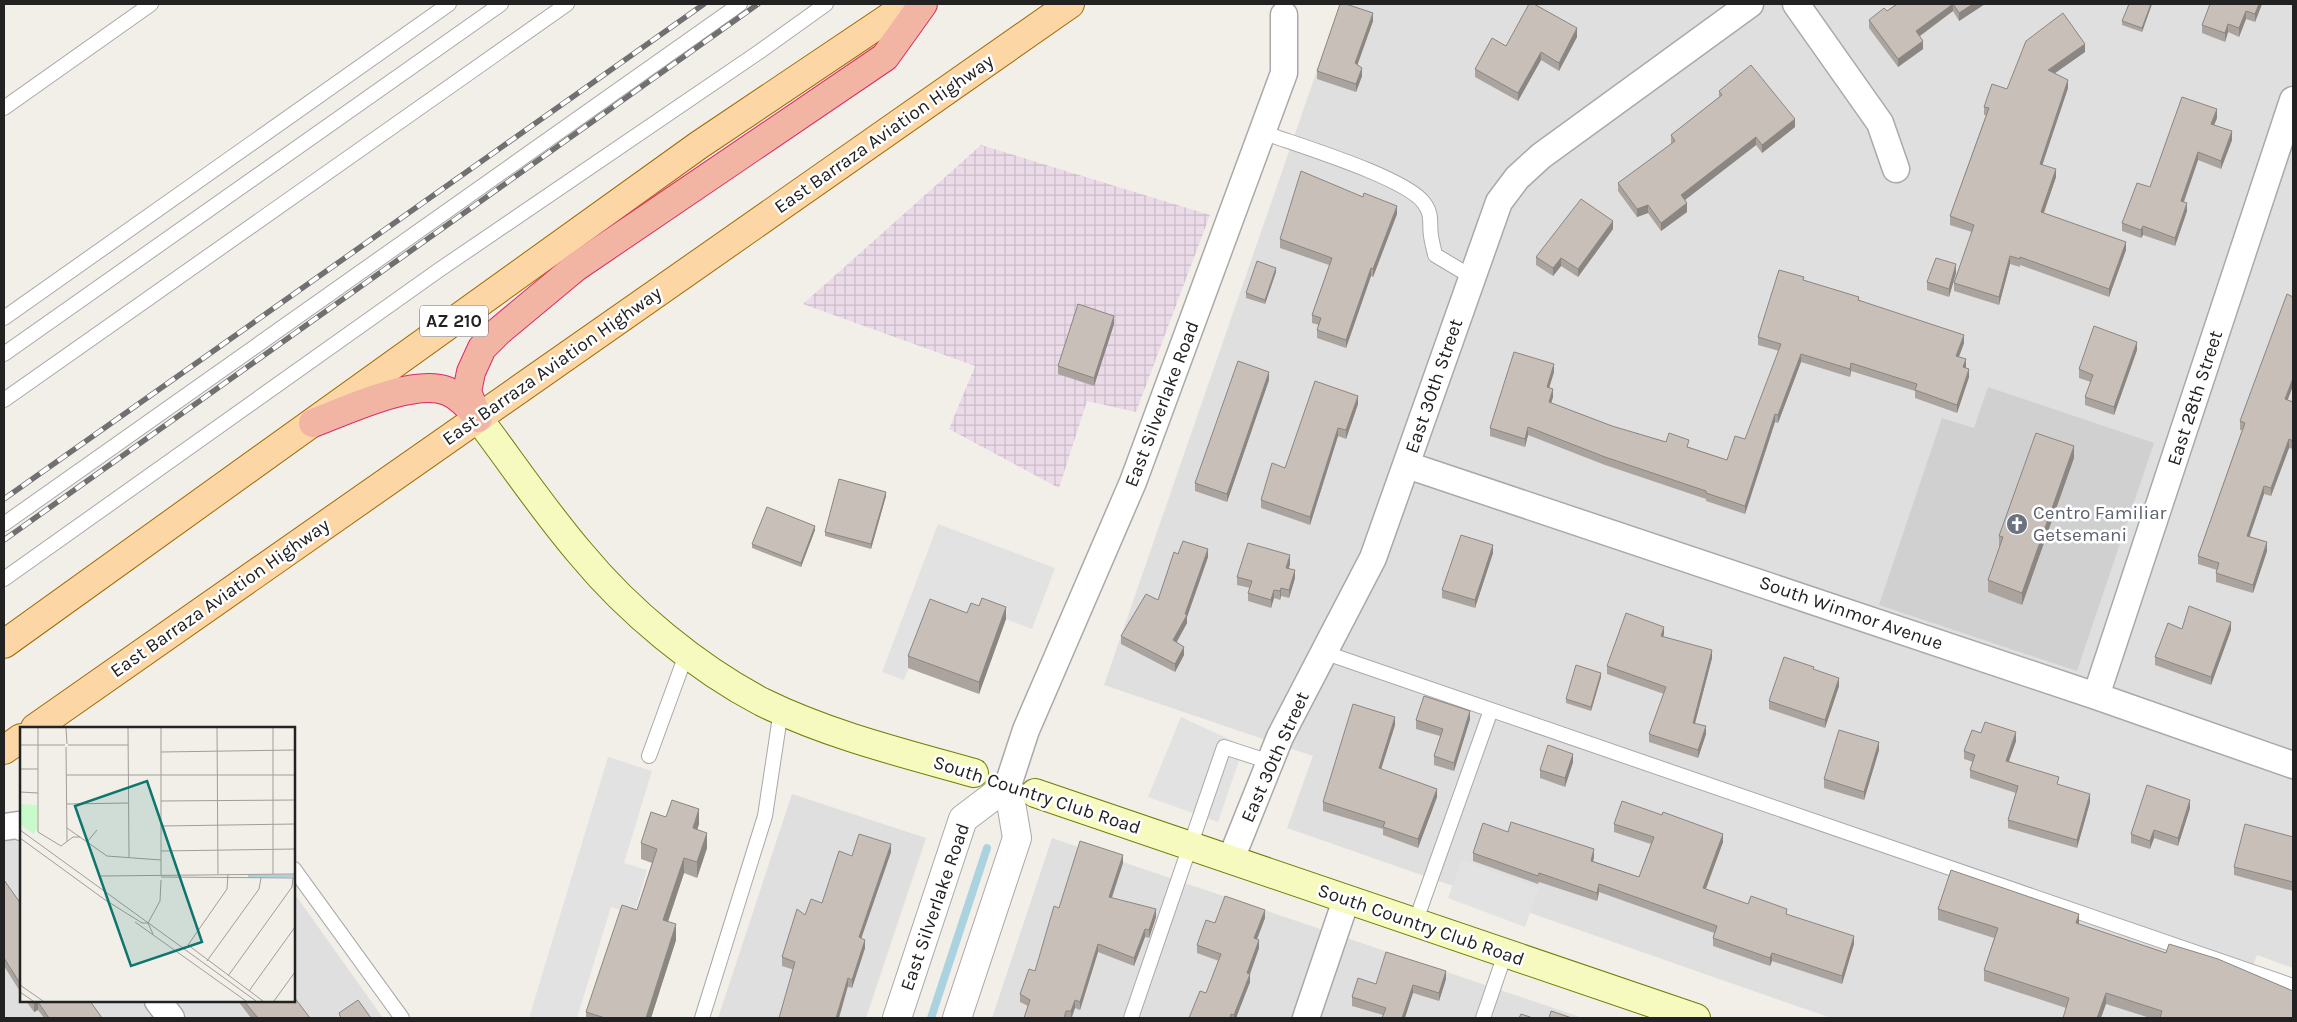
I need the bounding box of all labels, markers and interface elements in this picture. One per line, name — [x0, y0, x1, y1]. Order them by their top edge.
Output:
street label: East Barraza Aviation Highway — [770, 50, 998, 218]
street label: East Barraza Aviation Highway — [438, 282, 666, 450]
road number: AZ 210 — [420, 306, 488, 336]
street label: East 30th Street — [1401, 316, 1467, 456]
street label: East Silverlake Road — [1120, 318, 1204, 490]
street label: East 28th Street — [2163, 328, 2227, 468]
place label: Centro Familiar Getsemani — [2033, 502, 2167, 546]
church icon: Centro Familiar Getsemani — [2005, 512, 2029, 536]
street label: East Barraza Aviation Highway — [106, 514, 334, 682]
street label: South Winmor Avenue — [1756, 571, 1946, 655]
street label: East 30th Street — [1236, 688, 1314, 826]
inset map — [20, 727, 295, 1002]
street label: South Country Club Road — [930, 751, 1144, 839]
street label: East Silverlake Road — [896, 820, 974, 994]
street label: South Country Club Road — [1315, 879, 1527, 971]

